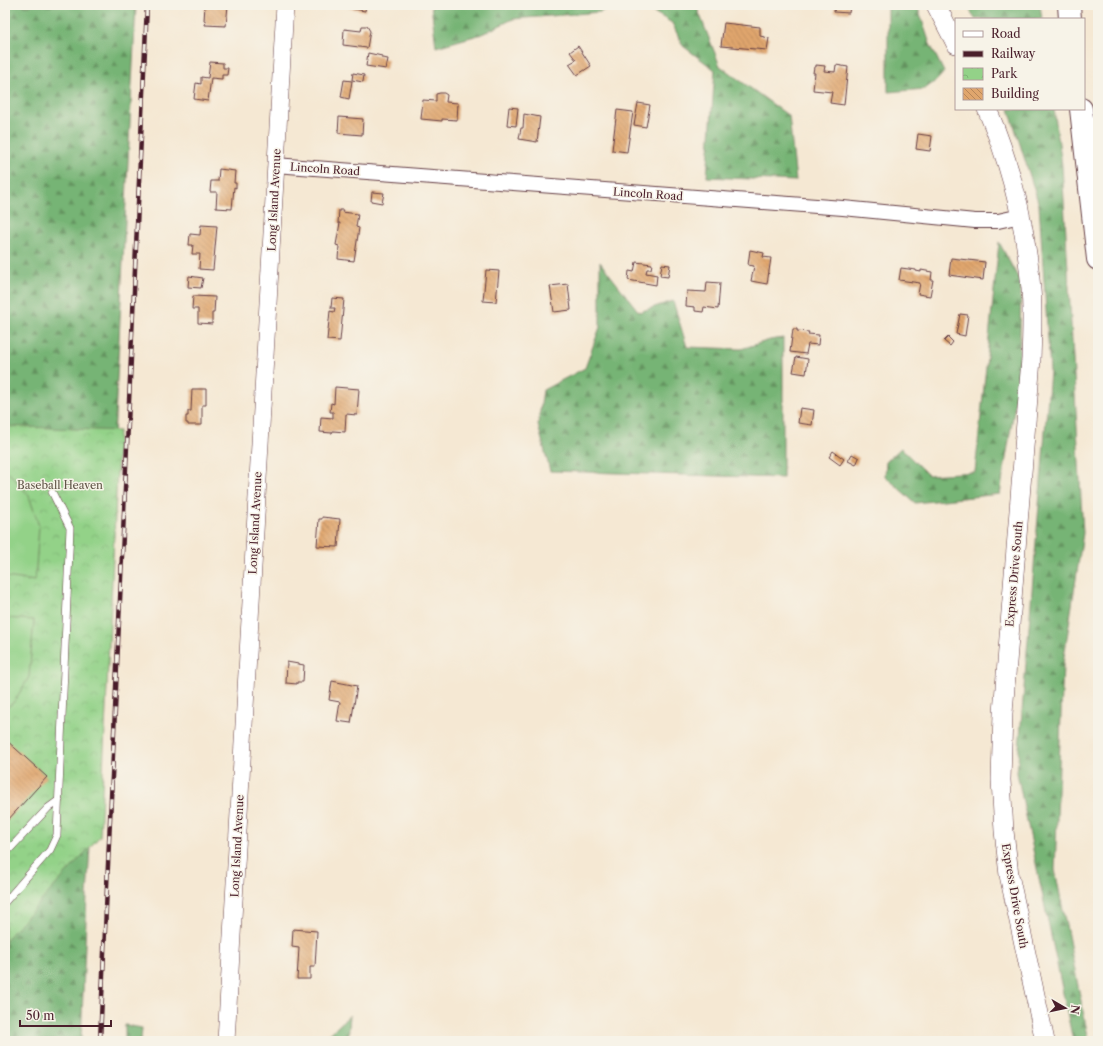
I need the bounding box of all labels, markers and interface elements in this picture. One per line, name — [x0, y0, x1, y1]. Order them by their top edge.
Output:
legend — [955, 18, 1085, 110]
text: Road — [991, 26, 1021, 41]
text: Railway — [991, 46, 1036, 61]
text: Park — [991, 66, 1018, 81]
text: Building — [991, 86, 1039, 101]
street label: Long Island Avenue — [264, 148, 284, 252]
street label: Lincoln Road — [289, 160, 361, 178]
street label: Lincoln Road — [612, 185, 684, 203]
street label: Long Island Avenue — [245, 471, 265, 575]
park label: Baseball Heaven — [17, 478, 103, 492]
street label: Express Drive South — [1002, 520, 1026, 628]
street label: Long Island Avenue — [227, 794, 247, 898]
street label: Express Drive South — [999, 842, 1031, 950]
north arrow — [1045, 988, 1085, 1028]
scale bar — [20, 1002, 111, 1028]
text: N — [1067, 1004, 1083, 1016]
text: 50 m — [26, 1008, 55, 1023]

